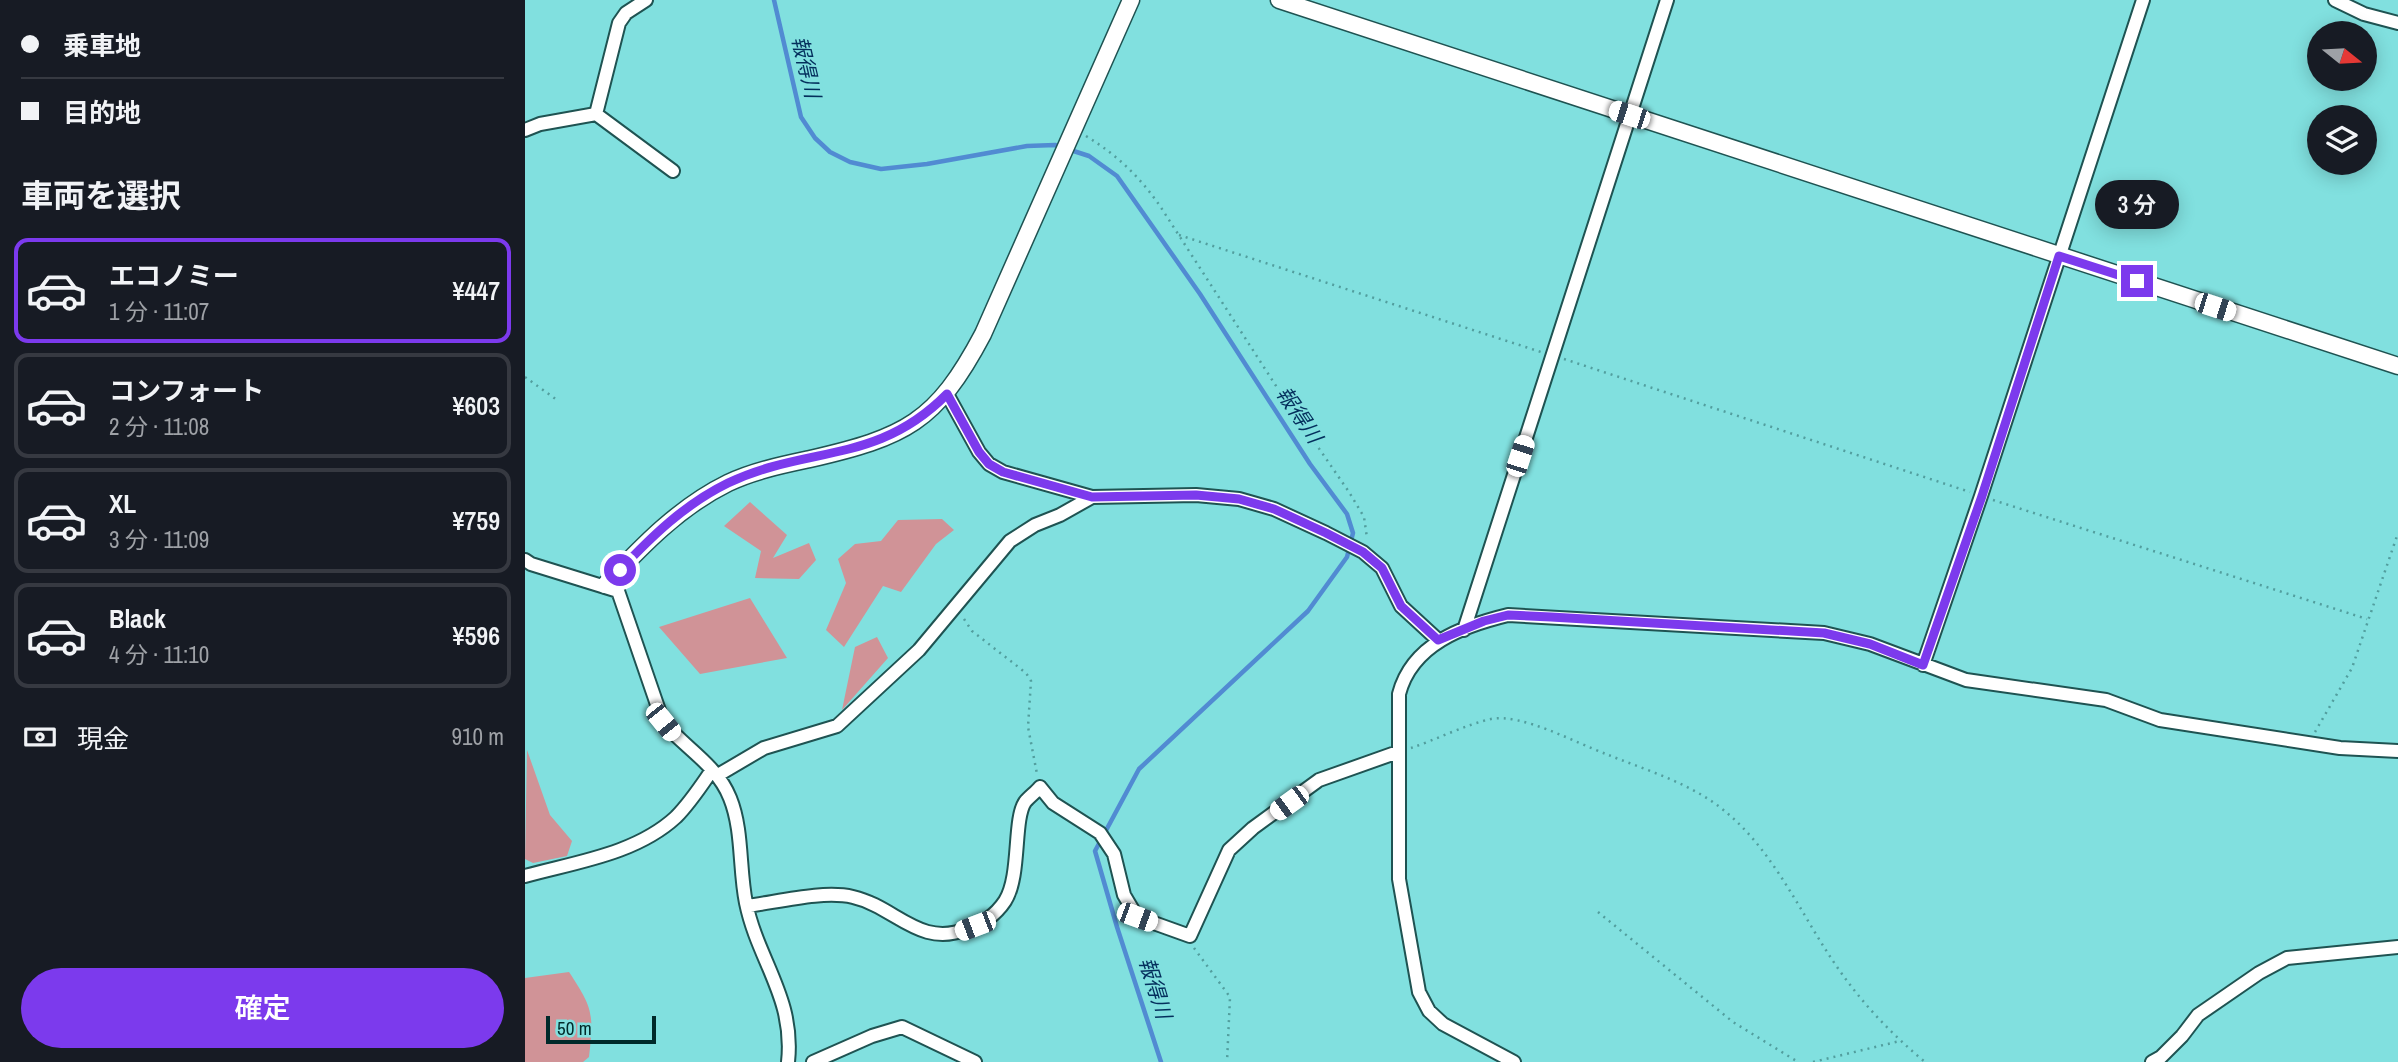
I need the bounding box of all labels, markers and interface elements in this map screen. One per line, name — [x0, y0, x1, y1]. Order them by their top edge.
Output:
north arrow — [2307, 21, 2377, 91]
map controls — [2307, 21, 2377, 175]
text: 乗車地 — [63, 28, 141, 63]
water label: 報得川 — [785, 33, 828, 103]
text: 目的地 — [63, 95, 141, 130]
car — [1606, 99, 1653, 131]
button: layers — [2307, 105, 2377, 175]
text: 車両を選択 — [21, 174, 181, 217]
callout: 3 分 — [2095, 180, 2179, 229]
text: 3 分 — [2118, 189, 2156, 220]
text: エコノミー — [109, 258, 239, 293]
icon: car — [25, 259, 88, 322]
route end — [2121, 265, 2153, 297]
text: ¥447 — [453, 273, 500, 308]
car — [2192, 291, 2239, 323]
text: 1 分 · 11:07 — [109, 296, 209, 327]
text: コンフォート — [109, 373, 264, 408]
icon: car — [25, 374, 88, 437]
water label: 報得川 — [1270, 380, 1330, 451]
text: ¥603 — [453, 388, 500, 423]
text: 2 分 · 11:08 — [109, 411, 209, 442]
car — [1504, 433, 1537, 479]
text: XL — [109, 486, 136, 521]
icon: car — [25, 489, 88, 552]
text: ¥759 — [453, 503, 500, 538]
text: 3 分 · 11:09 — [109, 524, 209, 555]
route start — [604, 554, 636, 586]
text: Black — [109, 601, 166, 636]
icon: car — [25, 604, 88, 667]
text: ¥596 — [453, 618, 500, 653]
text: 4 分 · 11:10 — [109, 639, 209, 670]
car — [642, 699, 685, 745]
icon: cash — [21, 718, 59, 756]
text: 現金 — [77, 721, 129, 756]
text: 910 m — [452, 721, 504, 752]
car — [1266, 782, 1313, 824]
car — [1114, 900, 1161, 934]
car — [952, 909, 999, 943]
water label: 報得川 — [1132, 953, 1179, 1024]
button: 確定 — [21, 968, 504, 1048]
scale bar — [546, 1013, 656, 1045]
text: 50 m — [557, 1015, 592, 1041]

